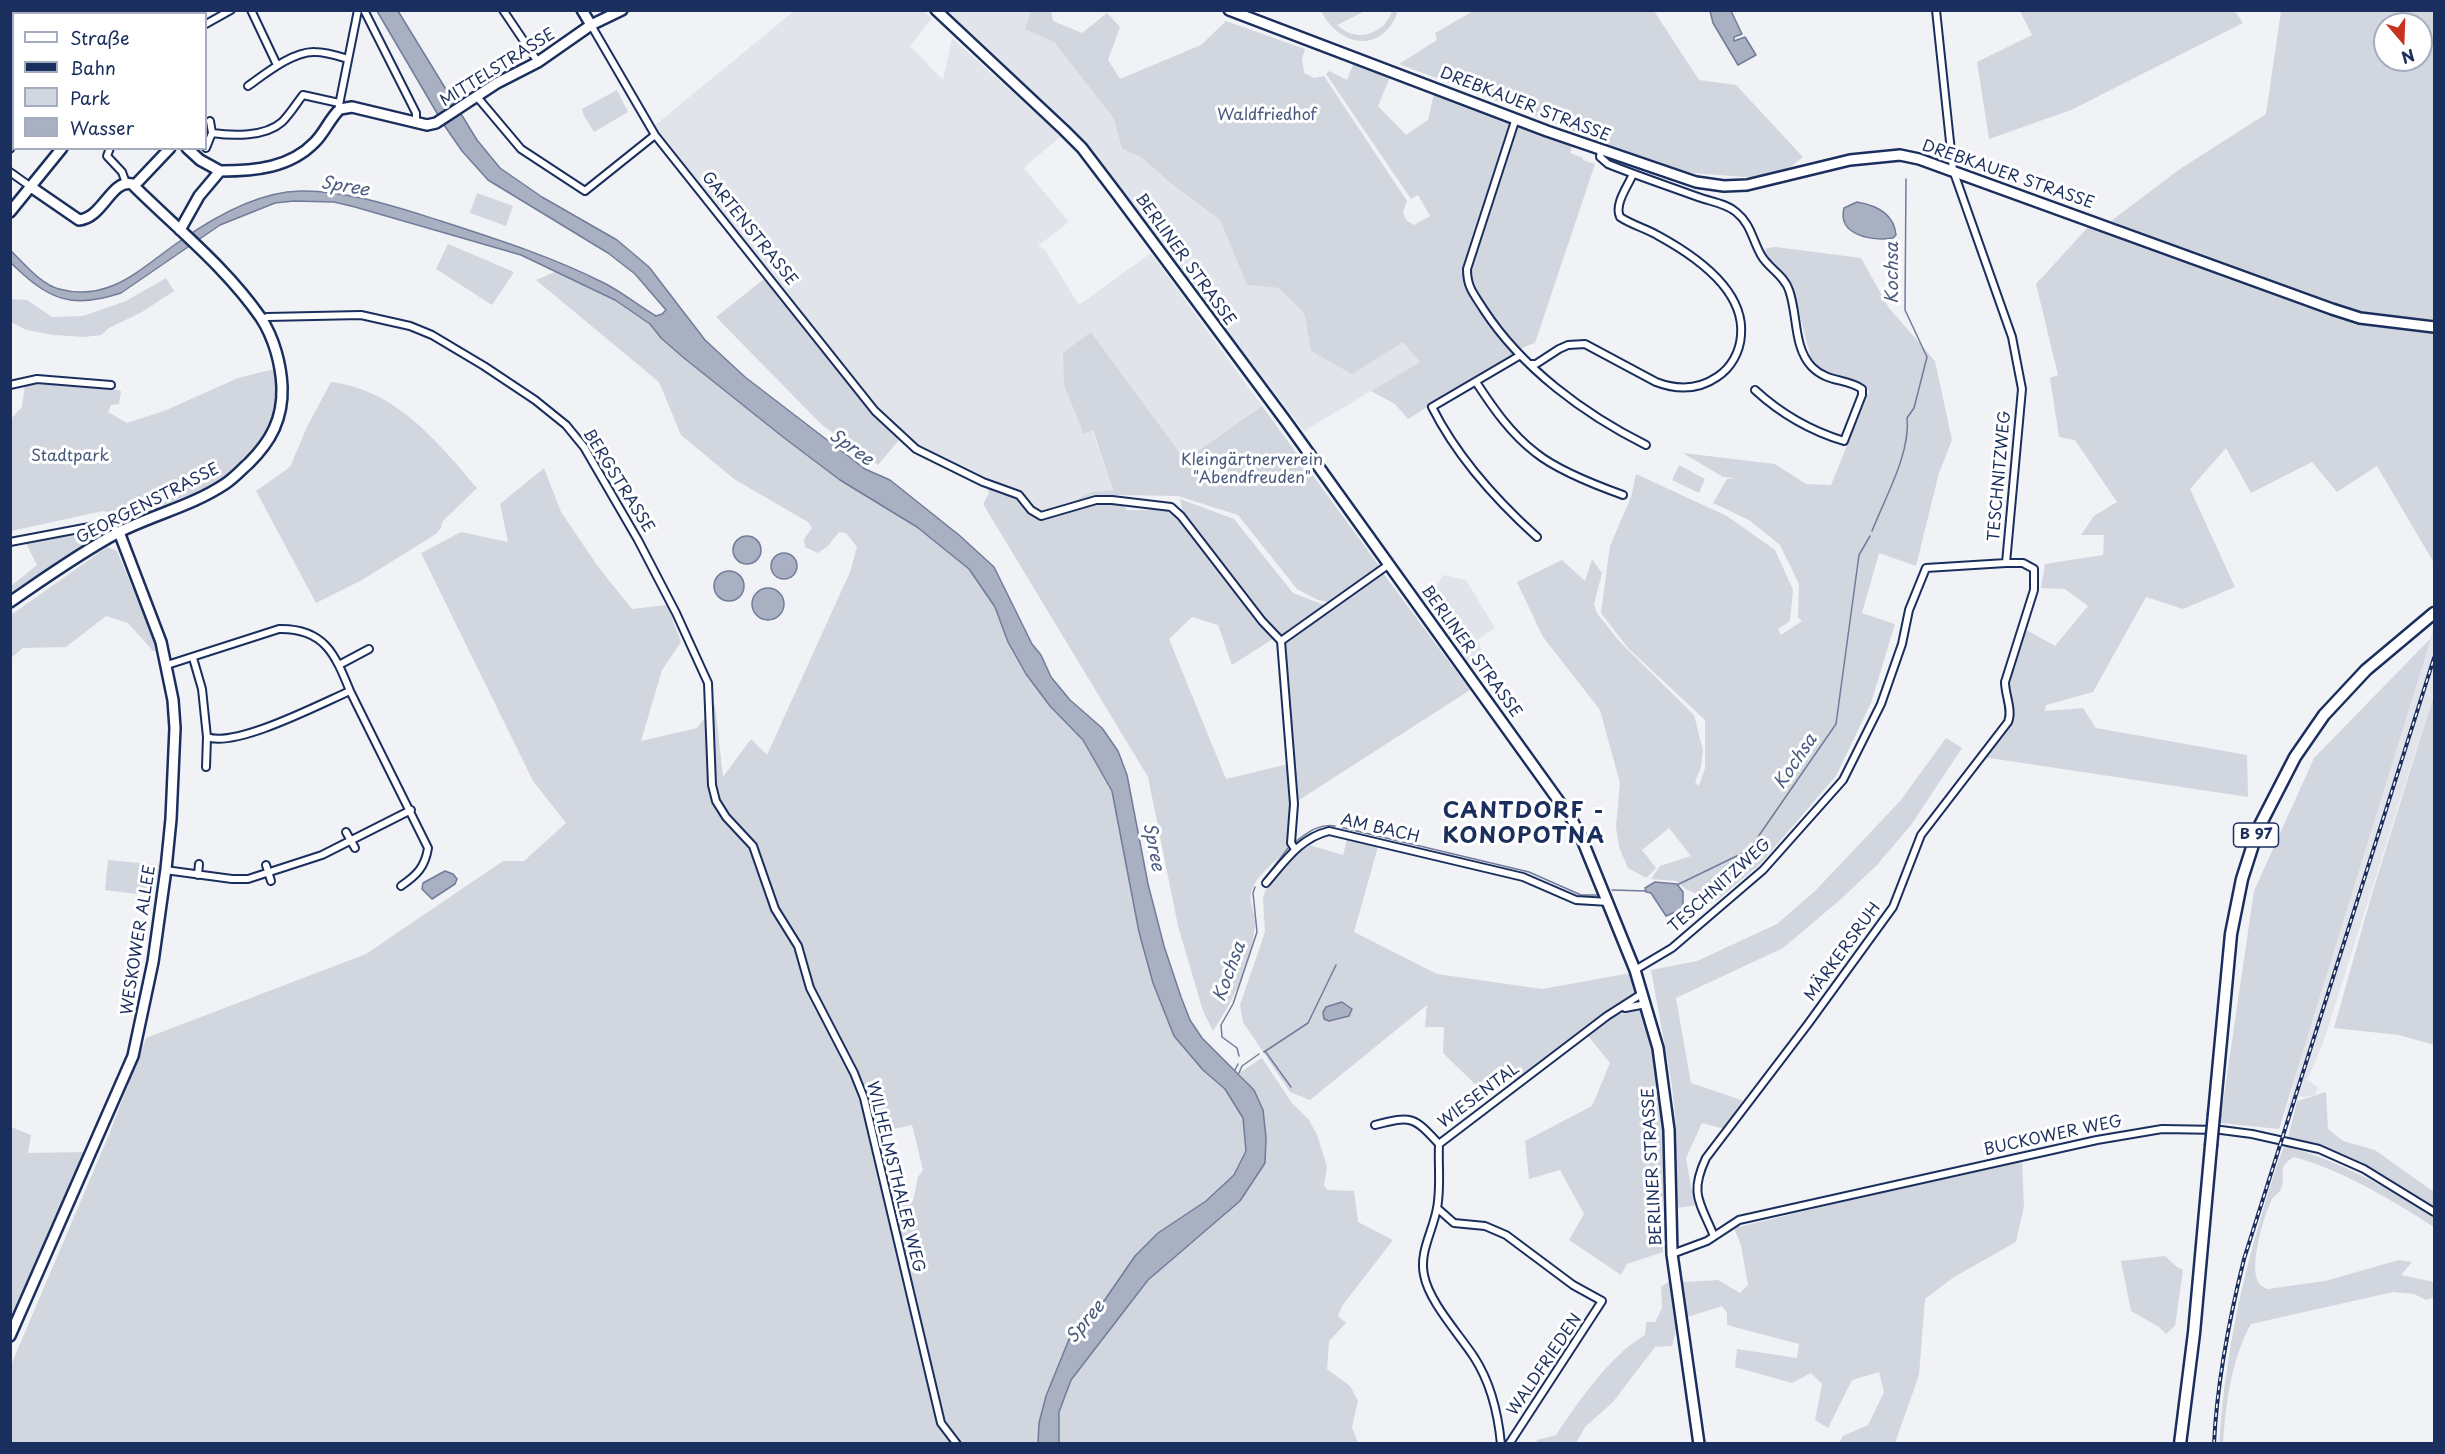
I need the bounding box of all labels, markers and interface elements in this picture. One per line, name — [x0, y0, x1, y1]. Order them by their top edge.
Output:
legend — [12, 12, 207, 150]
north arrow — [2373, 12, 2433, 72]
text: Straße — [70, 24, 130, 51]
street label: MITTELSTRASSE — [437, 25, 559, 111]
text: N — [2398, 44, 2418, 71]
text: Bahn — [70, 54, 116, 81]
street label: DREBKAUER STRASSE — [1437, 64, 1613, 146]
text: Park — [70, 84, 110, 111]
park label: Waldfriedhof — [1217, 106, 1317, 126]
text: Wasser — [70, 114, 134, 141]
street label: DREBKAUER STRASSE — [1919, 136, 2097, 214]
street label: GARTENSTRASSE — [697, 168, 801, 290]
water label: Spree — [319, 172, 371, 202]
street label: BERLINER STRASSE — [1131, 190, 1239, 330]
water label: Kochsa — [1882, 242, 1904, 304]
street label: TESCHNITZWEG — [1985, 410, 2015, 542]
water label: Spree — [825, 425, 877, 471]
street label: BERGSTRASSE — [578, 426, 658, 536]
park label: Stadtpark — [31, 447, 109, 467]
park label: Kleingärtnerverein "Abendfreuden" — [1181, 451, 1323, 489]
street label: GEORGENSTRASSE — [73, 460, 223, 548]
street label: BERLINER STRASSE — [1417, 582, 1525, 722]
water label: Kochsa — [1770, 730, 1822, 794]
district label: CANTDORF - KONOPOTNA — [1444, 799, 1604, 850]
street label: AM BACH — [1339, 811, 1421, 847]
water label: Spree — [1138, 821, 1168, 873]
road number: B 97 — [2234, 823, 2278, 847]
street label: TESCHNITZWEG — [1665, 835, 1775, 937]
street label: WESKOWER ALLEE — [118, 864, 160, 1016]
street label: MÄRKERSRUH — [1801, 899, 1885, 1005]
water label: Kochsa — [1209, 939, 1251, 1005]
street label: WIESENTAL — [1435, 1059, 1523, 1133]
street label: WILHELMSTHALER WEG — [862, 1079, 928, 1275]
street label: BERLINER STRASSE — [1639, 1088, 1667, 1246]
street label: BUCKOWER WEG — [1982, 1112, 2124, 1160]
water label: Spree — [1062, 1296, 1110, 1348]
street label: WALDFRIEDEN — [1504, 1310, 1586, 1420]

